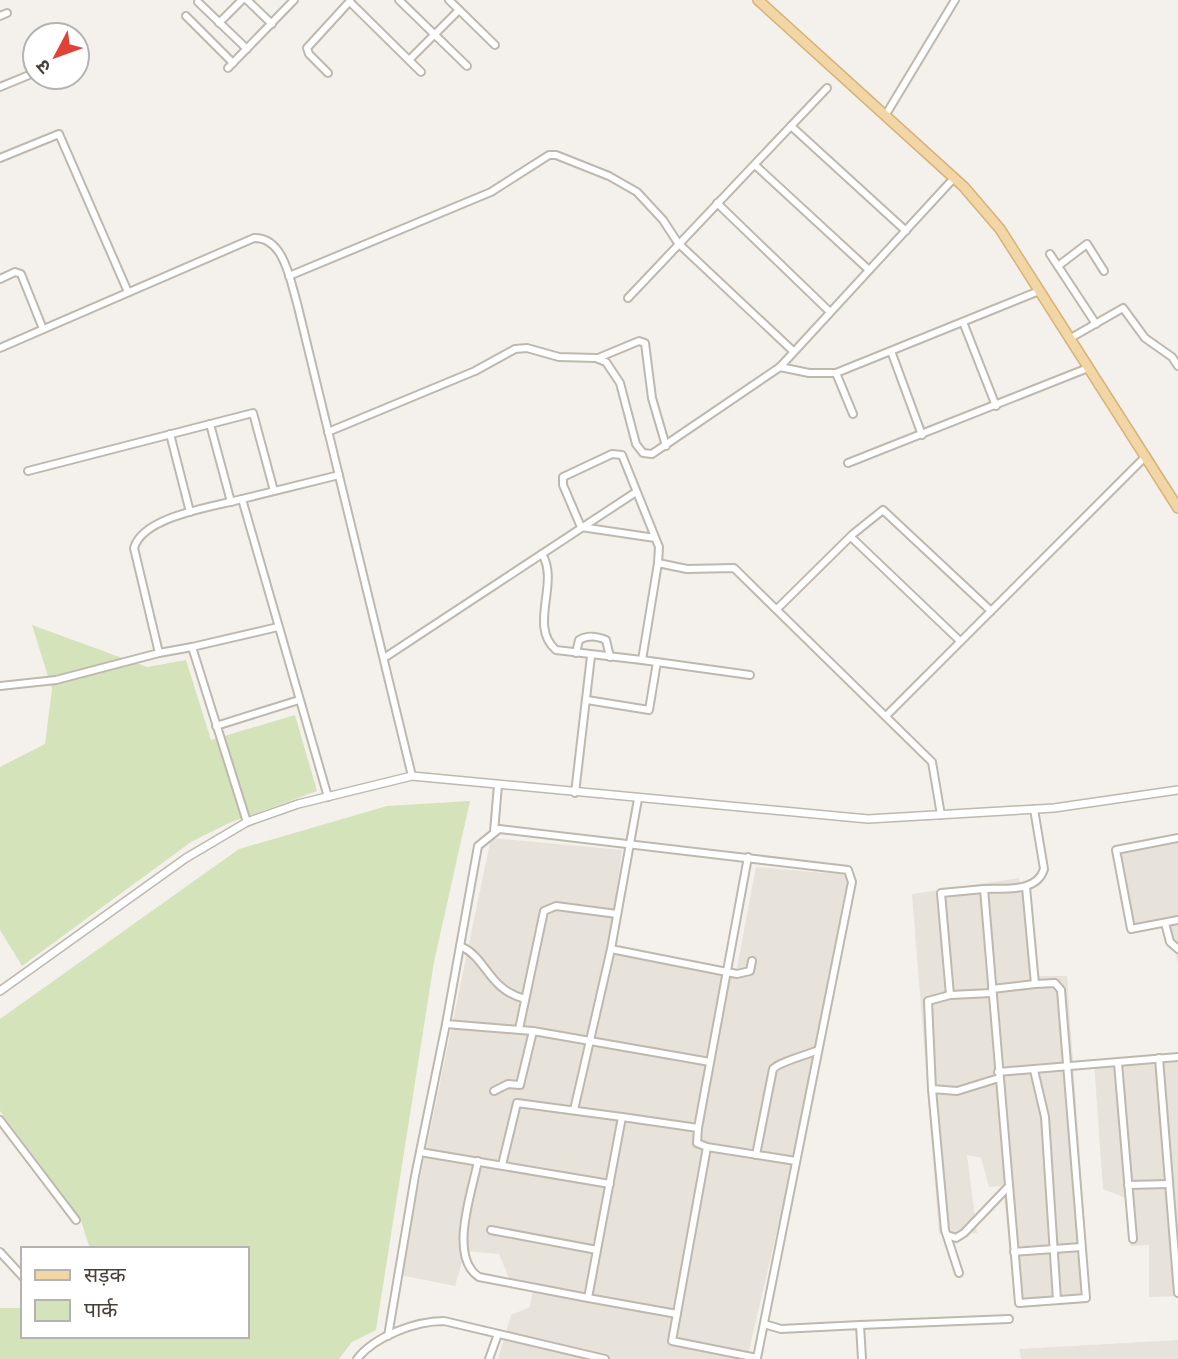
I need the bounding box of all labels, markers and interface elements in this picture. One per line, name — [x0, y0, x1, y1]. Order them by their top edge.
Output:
north arrow — [21, 21, 91, 91]
text: उ — [29, 54, 57, 80]
legend — [21, 1247, 248, 1338]
text: सड़क — [84, 1260, 126, 1288]
text: पार्क — [84, 1295, 118, 1323]

